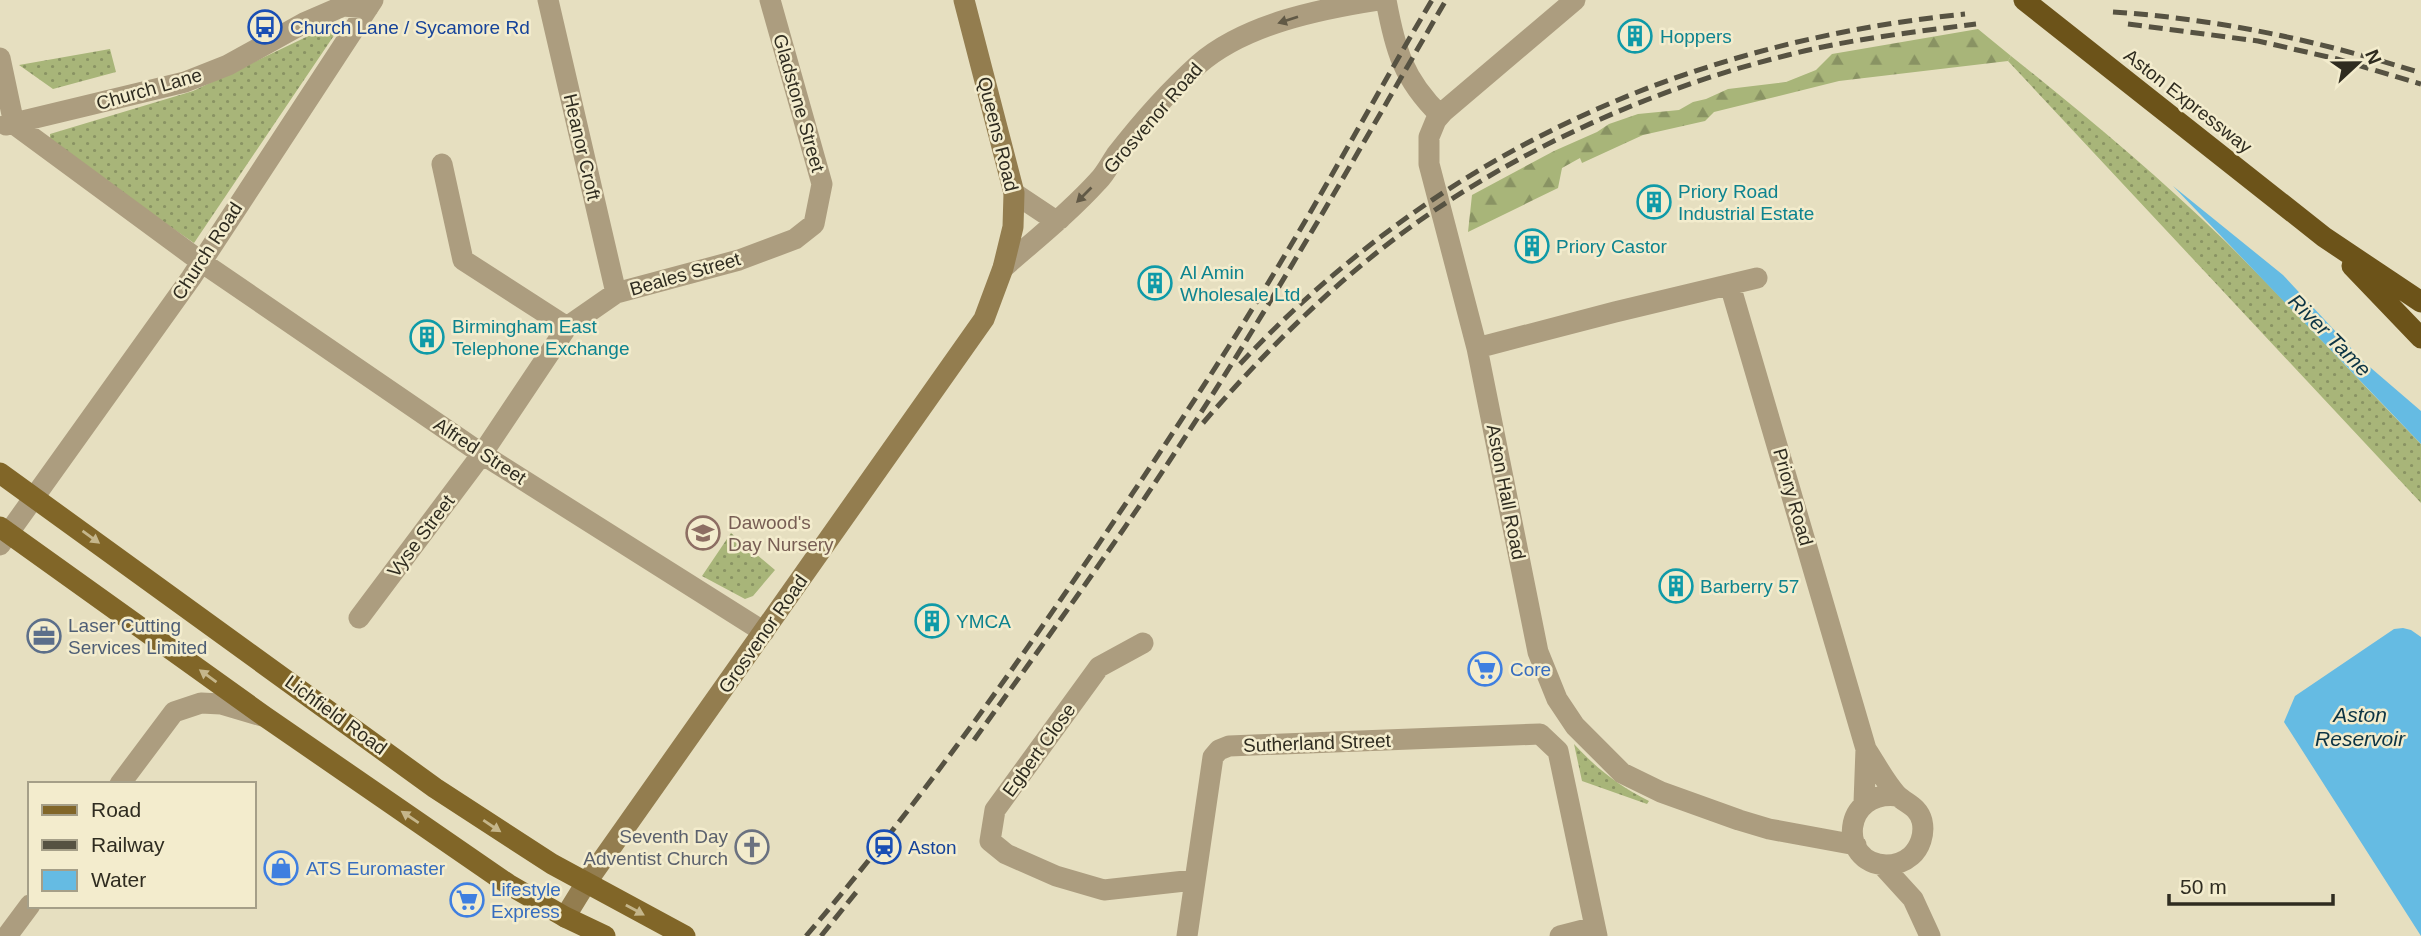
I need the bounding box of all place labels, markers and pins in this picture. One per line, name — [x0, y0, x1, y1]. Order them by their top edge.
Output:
bus stop icon: Church Lane / Sycamore Rd — [246, 8, 284, 46]
place label: Church Lane / Sycamore Rd — [290, 17, 530, 38]
building icon: Hoppers — [1616, 17, 1654, 55]
place label: Hoppers — [1660, 26, 1732, 47]
place label: Priory Road Industrial Estate — [1678, 181, 1814, 224]
building icon: Priory Road Industrial Estate — [1635, 183, 1673, 221]
building icon: Priory Castor — [1513, 227, 1551, 265]
place label: Priory Castor — [1556, 236, 1668, 257]
place label: Al Amin Wholesale Ltd — [1180, 262, 1300, 305]
building icon: Al Amin Wholesale Ltd — [1136, 264, 1174, 302]
place label: Birmingham East Telephone Exchange — [452, 316, 629, 359]
building icon: Birmingham East Telephone Exchange — [408, 318, 446, 356]
place label: Dawood's Day Nursery — [728, 512, 834, 555]
school or university icon: Dawood's Day Nursery — [684, 514, 722, 552]
building icon: Barberry 57 — [1657, 567, 1695, 605]
place label: Barberry 57 — [1700, 576, 1799, 597]
building icon: YMCA — [913, 602, 951, 640]
place label: YMCA — [956, 611, 1011, 632]
place label: Laser Cutting Services Limited — [68, 615, 207, 658]
office icon: Laser Cutting Services Limited — [25, 617, 63, 655]
supermarket icon: Core — [1466, 650, 1504, 688]
place label: Core — [1510, 659, 1551, 680]
place label: Seventh Day Adventist Church — [583, 826, 728, 869]
church icon: Seventh Day Adventist Church — [733, 828, 771, 866]
station icon: Aston — [865, 828, 903, 866]
place label: Aston — [908, 837, 957, 858]
shop icon: ATS Euromaster — [262, 849, 300, 887]
place label: ATS Euromaster — [306, 858, 446, 879]
place label: Lifestyle Express — [491, 879, 561, 922]
supermarket icon: Lifestyle Express — [448, 881, 486, 919]

